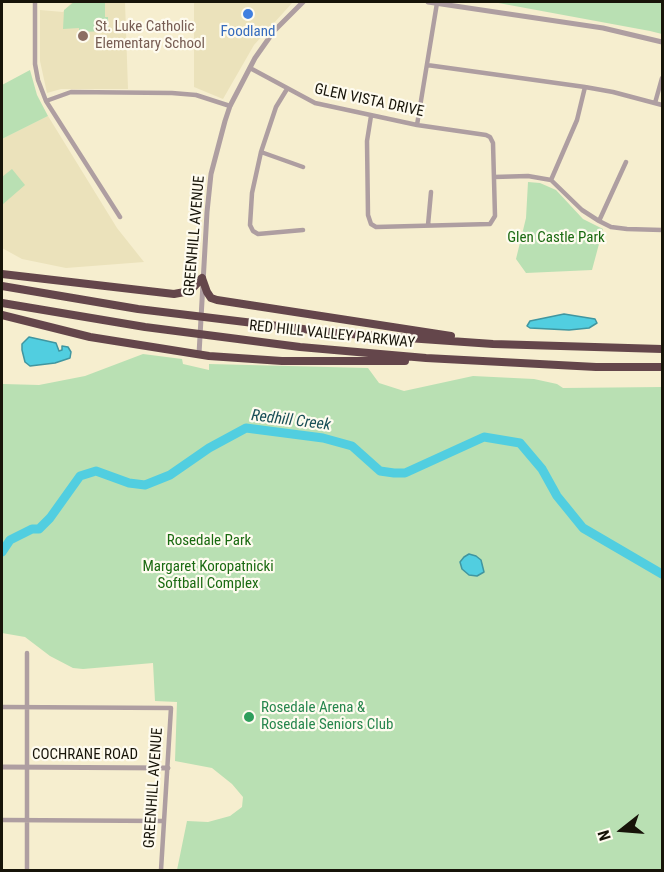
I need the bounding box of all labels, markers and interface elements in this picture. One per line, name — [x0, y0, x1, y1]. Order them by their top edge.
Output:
marker: Foodland — [241, 7, 255, 21]
place label: St. Luke Catholic Elementary School — [95, 18, 205, 53]
place label: Foodland — [221, 23, 275, 41]
marker: St. Luke Catholic Elementary School — [76, 29, 90, 43]
street label: GLEN VISTA DRIVE — [313, 81, 425, 121]
street label: GREENHILL AVENUE — [181, 175, 209, 297]
park label: Glen Castle Park — [507, 229, 605, 247]
street label: RED HILL VALLEY PARKWAY — [248, 317, 416, 353]
water label: Redhill Creek — [250, 407, 332, 435]
park label: Rosedale Park — [167, 532, 251, 550]
park label: Margaret Koropatnicki Softball Complex — [142, 558, 274, 593]
place label: Rosedale Arena & Rosedale Seniors Club — [261, 699, 393, 734]
marker: Rosedale Arena & Rosedale Seniors Club — [242, 710, 256, 724]
street label: GREENHILL AVENUE — [141, 727, 167, 849]
street label: COCHRANE ROAD — [32, 746, 138, 764]
north arrow — [592, 800, 652, 860]
text: N — [594, 828, 615, 843]

